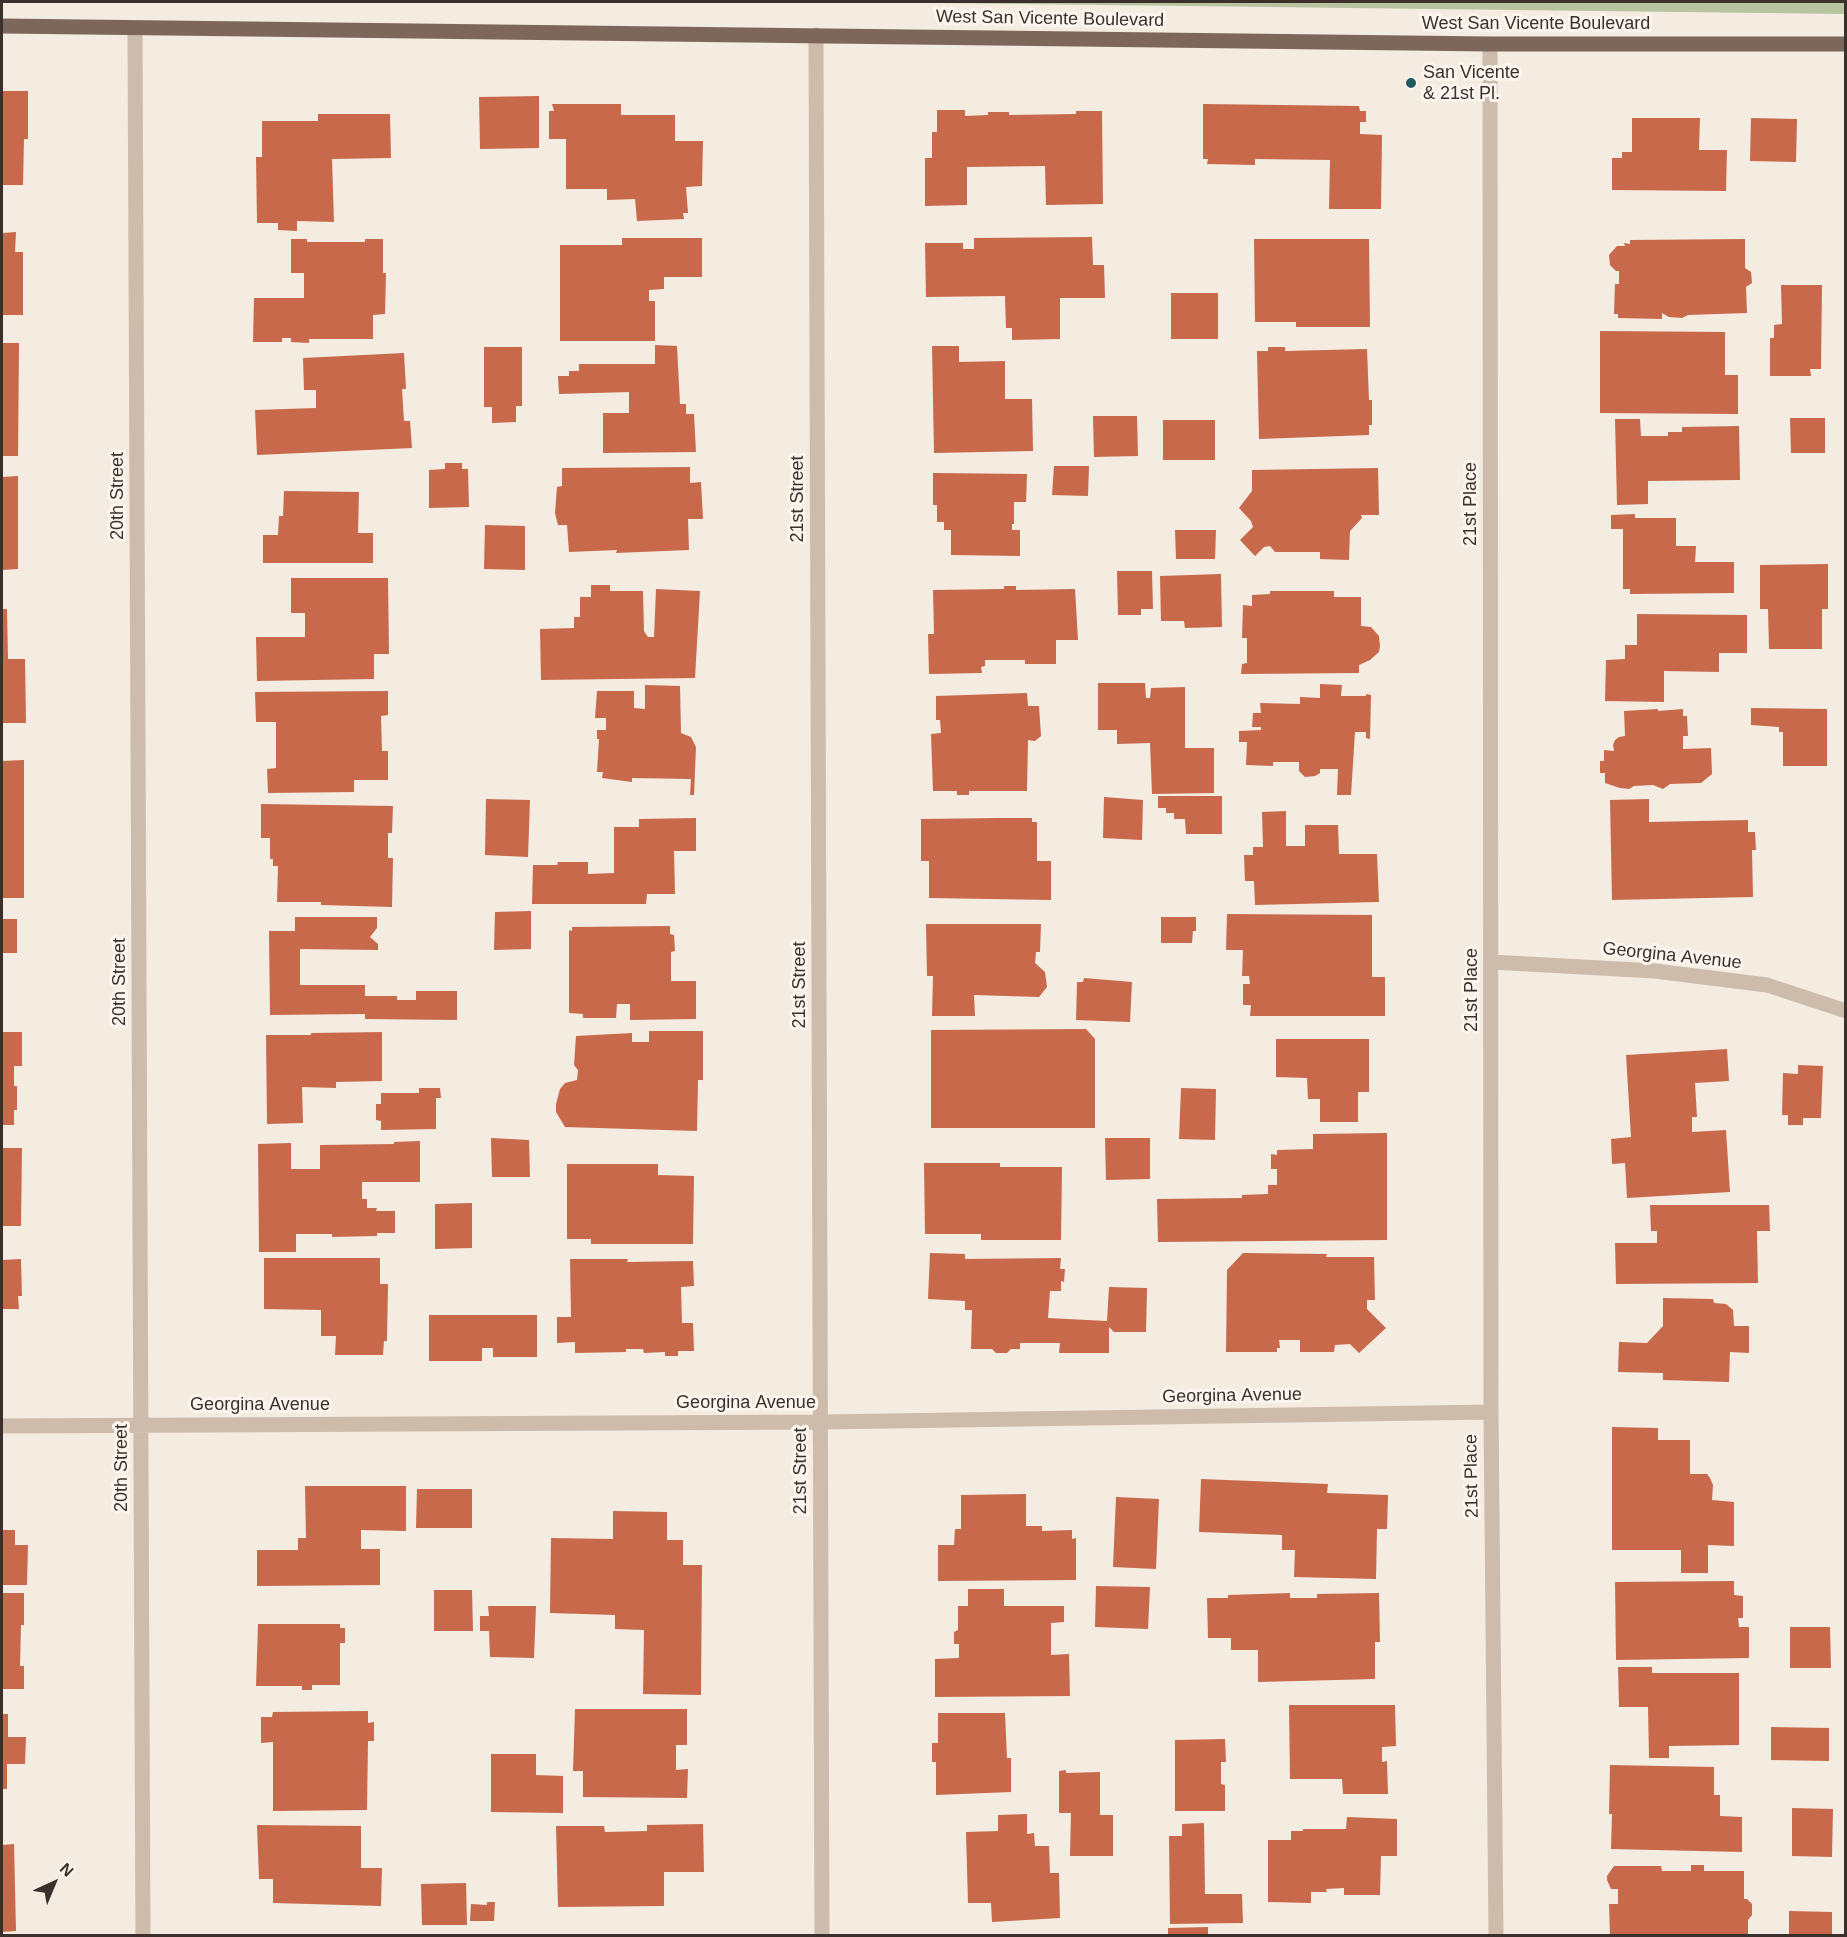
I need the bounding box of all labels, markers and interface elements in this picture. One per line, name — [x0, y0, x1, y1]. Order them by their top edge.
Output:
street label: West San Vicente Boulevard — [936, 6, 1164, 32]
street label: West San Vicente Boulevard — [1422, 13, 1650, 35]
place label: San Vicente & 21st Pl. — [1423, 62, 1520, 104]
marker: San Vicente & 21st Pl. — [1404, 76, 1418, 90]
street label: 20th Street — [107, 452, 129, 540]
street label: 21st Street — [787, 455, 809, 543]
street label: 21st Place — [1460, 462, 1482, 546]
street label: 20th Street — [109, 938, 131, 1026]
street label: Georgina Avenue — [1601, 938, 1743, 974]
street label: 21st Street — [789, 941, 811, 1029]
street label: 21st Place — [1461, 948, 1483, 1032]
street label: Georgina Avenue — [1162, 1384, 1302, 1408]
street label: Georgina Avenue — [676, 1392, 816, 1414]
street label: Georgina Avenue — [190, 1394, 330, 1416]
street label: 20th Street — [111, 1424, 133, 1512]
street label: 21st Street — [790, 1427, 812, 1515]
street label: 21st Place — [1460, 1434, 1484, 1518]
north arrow — [24, 1853, 84, 1913]
text: N — [57, 1860, 77, 1880]

